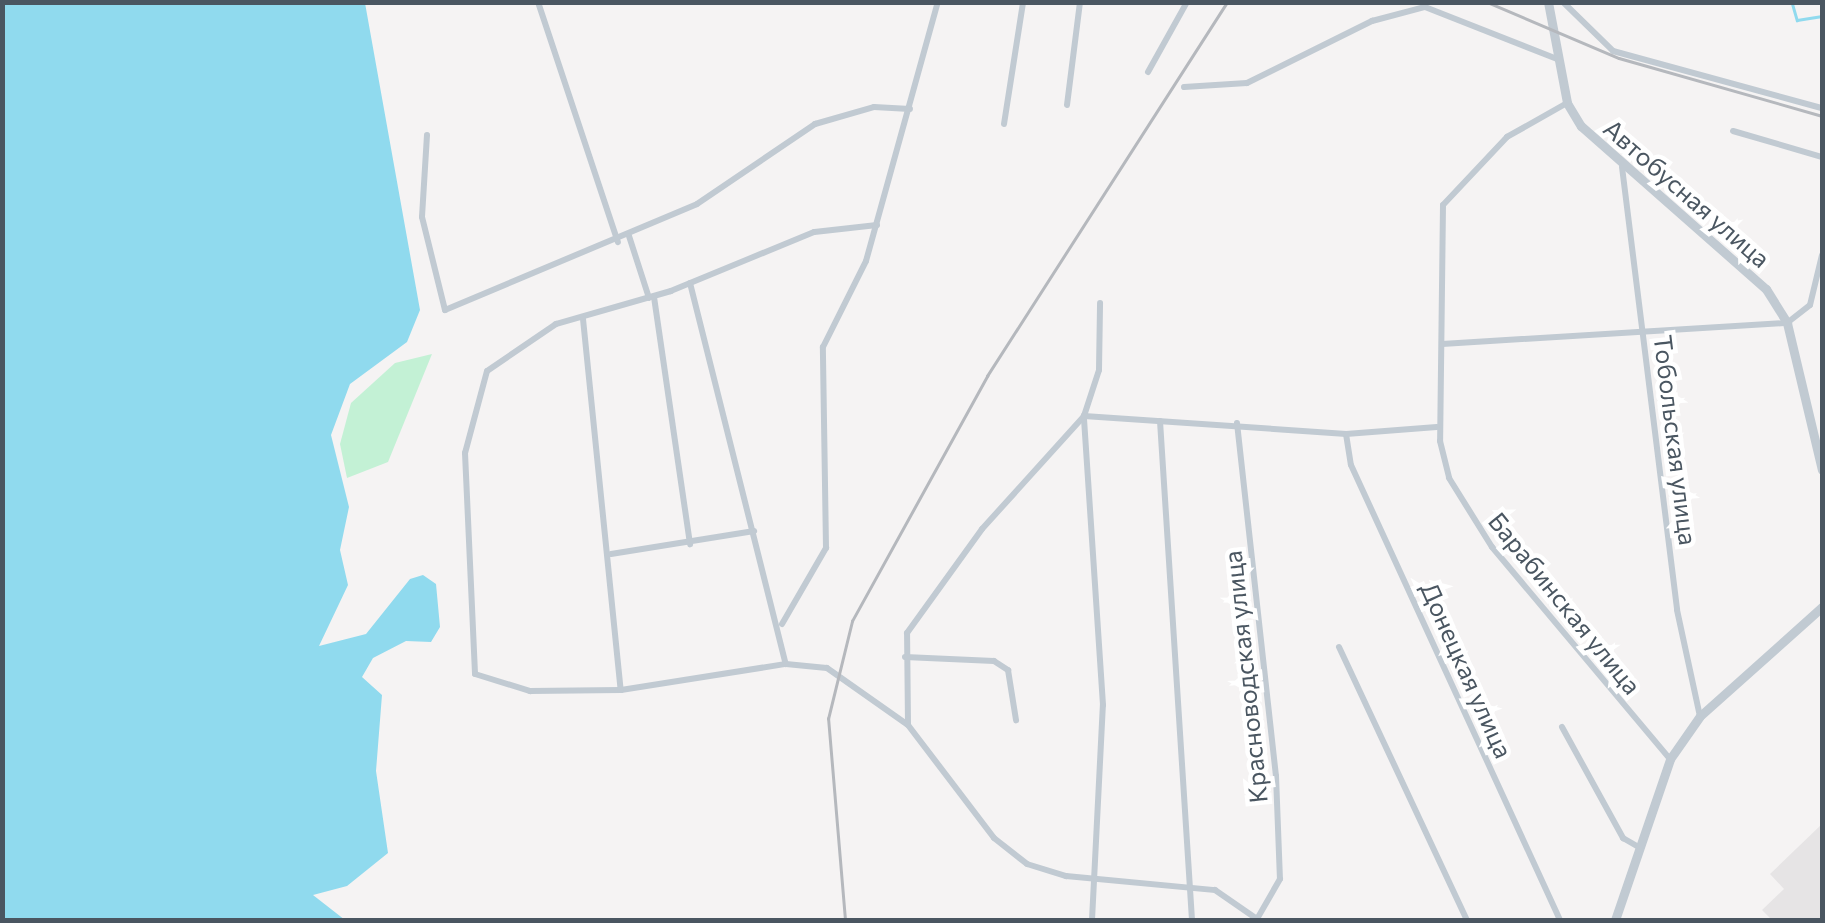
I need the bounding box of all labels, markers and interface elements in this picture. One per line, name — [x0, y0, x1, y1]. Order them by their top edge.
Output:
street label: Автобусная улица — [1598, 113, 1776, 273]
street label: Тобольская улица — [1648, 333, 1704, 547]
street label: Барабинская улица — [1483, 506, 1647, 700]
street label: Красноводская улица — [1217, 549, 1273, 805]
street label: Донецкая улица — [1415, 578, 1519, 762]

